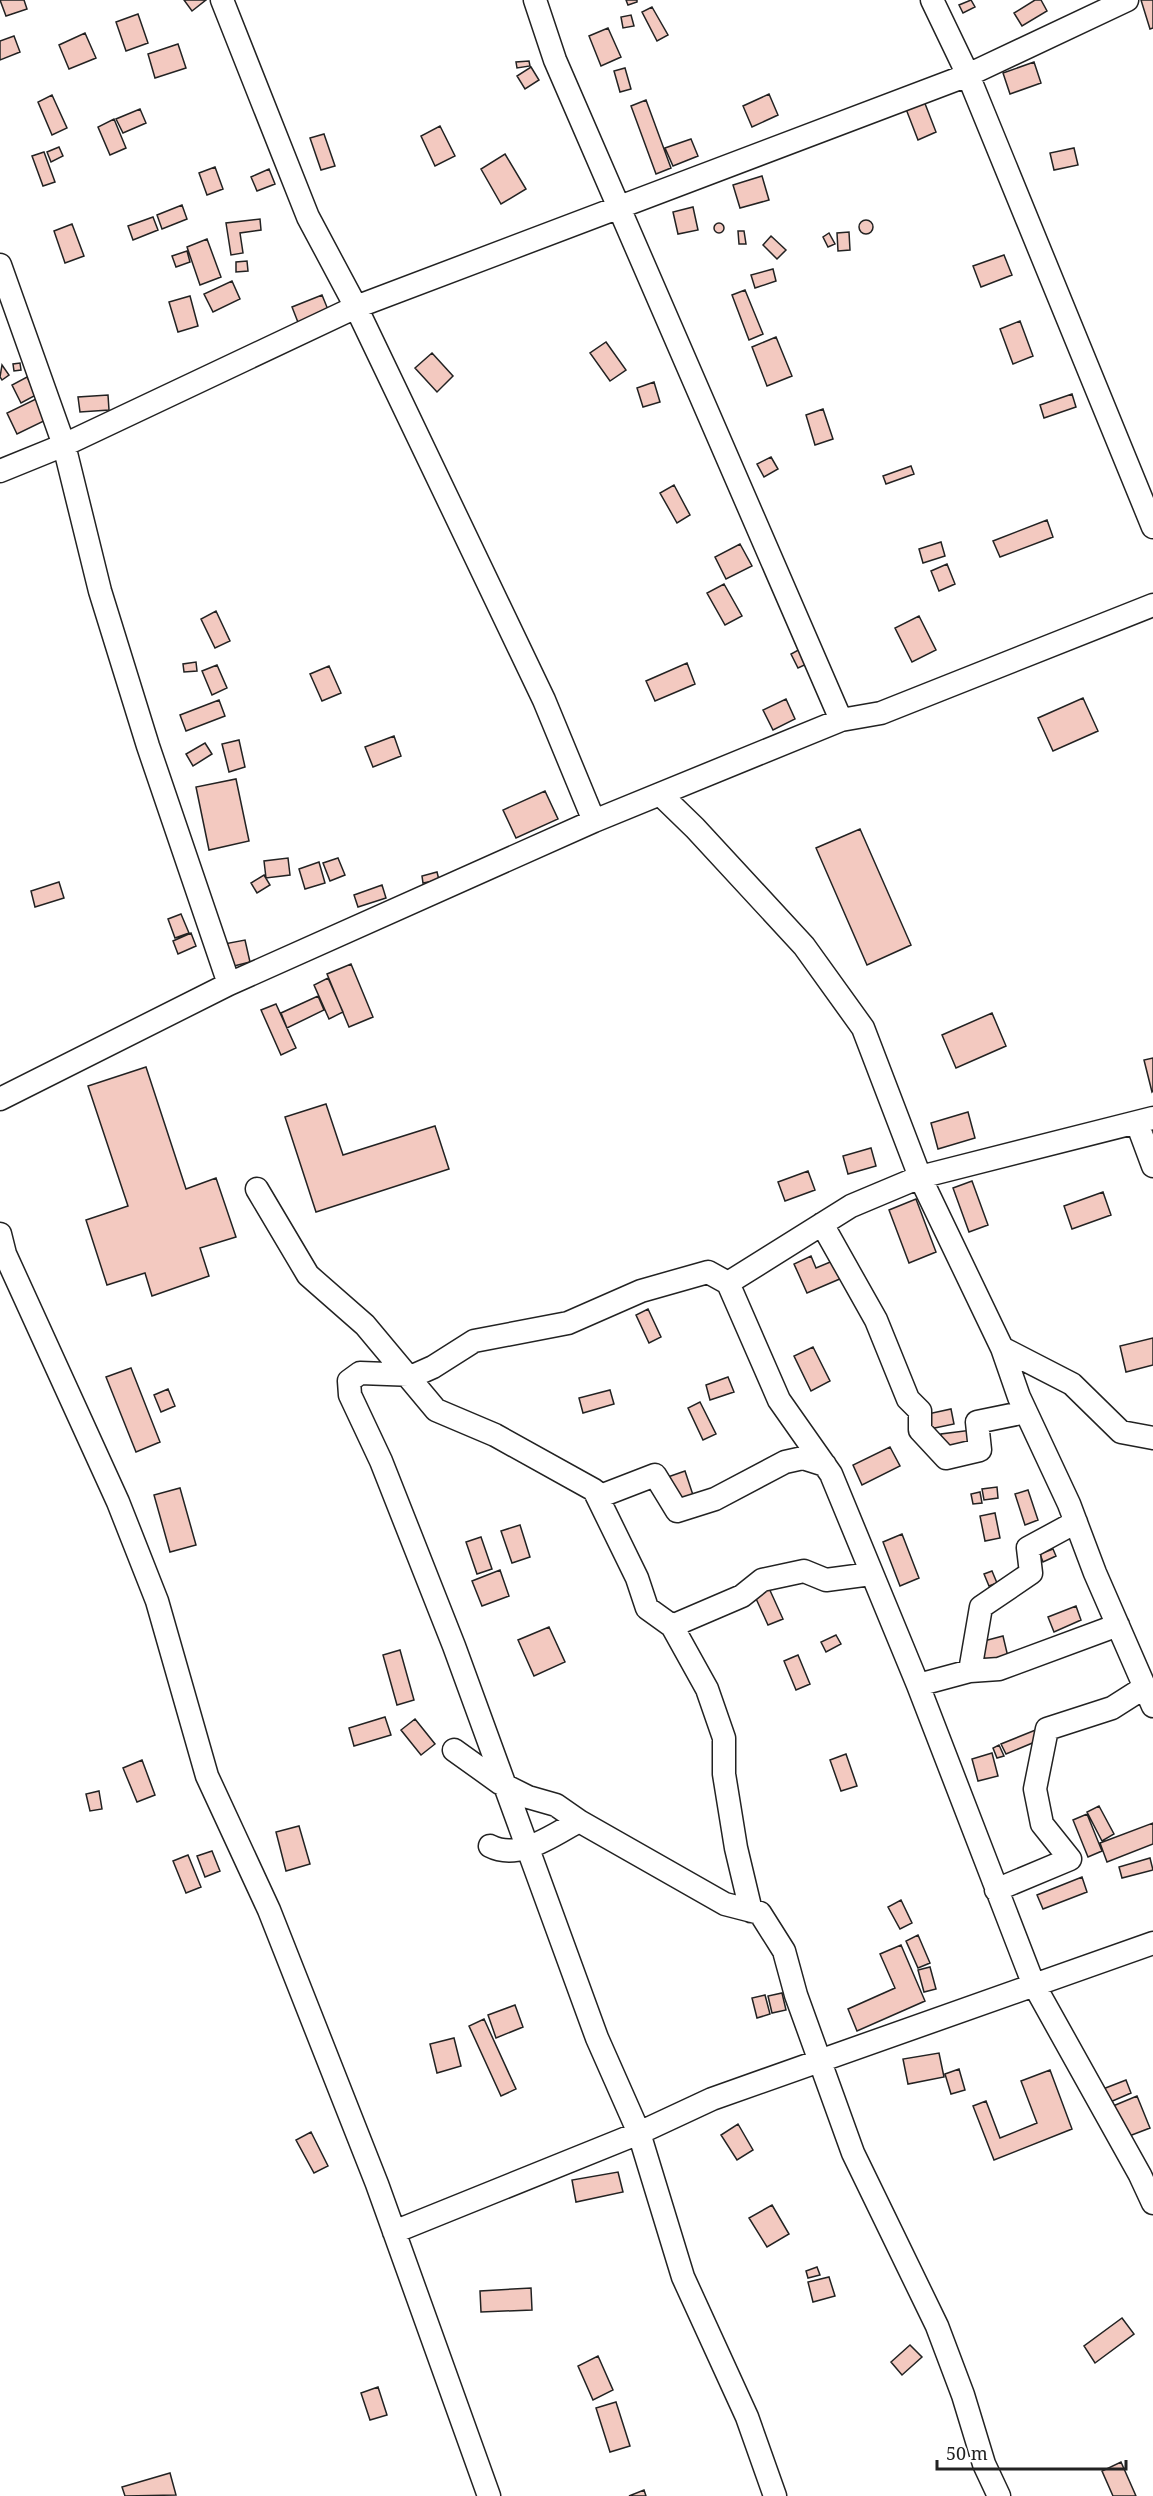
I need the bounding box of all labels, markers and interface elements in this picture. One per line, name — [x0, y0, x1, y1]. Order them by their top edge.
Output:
scale bar — [937, 2433, 1126, 2471]
text: 50 m — [946, 2441, 988, 2465]

